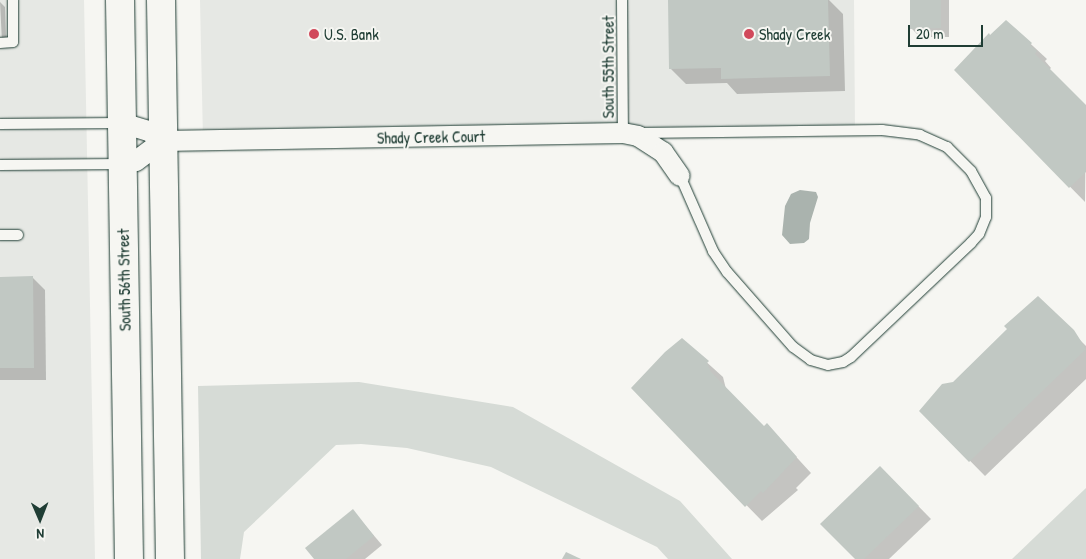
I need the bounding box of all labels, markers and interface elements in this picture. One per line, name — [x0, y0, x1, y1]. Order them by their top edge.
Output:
scale bar — [911, 15, 986, 47]
street label: South 55th Street — [598, 16, 618, 118]
text: 20 m — [916, 23, 943, 44]
place label: U.S. Bank — [324, 24, 379, 44]
place label: Shady Creek — [759, 24, 830, 44]
marker: U.S. Bank — [308, 28, 320, 40]
marker: Shady Creek — [743, 28, 755, 40]
street label: Shady Creek Court — [377, 126, 485, 148]
street label: South 56th Street — [114, 229, 134, 331]
north arrow — [15, 494, 65, 544]
text: N — [36, 525, 44, 544]

